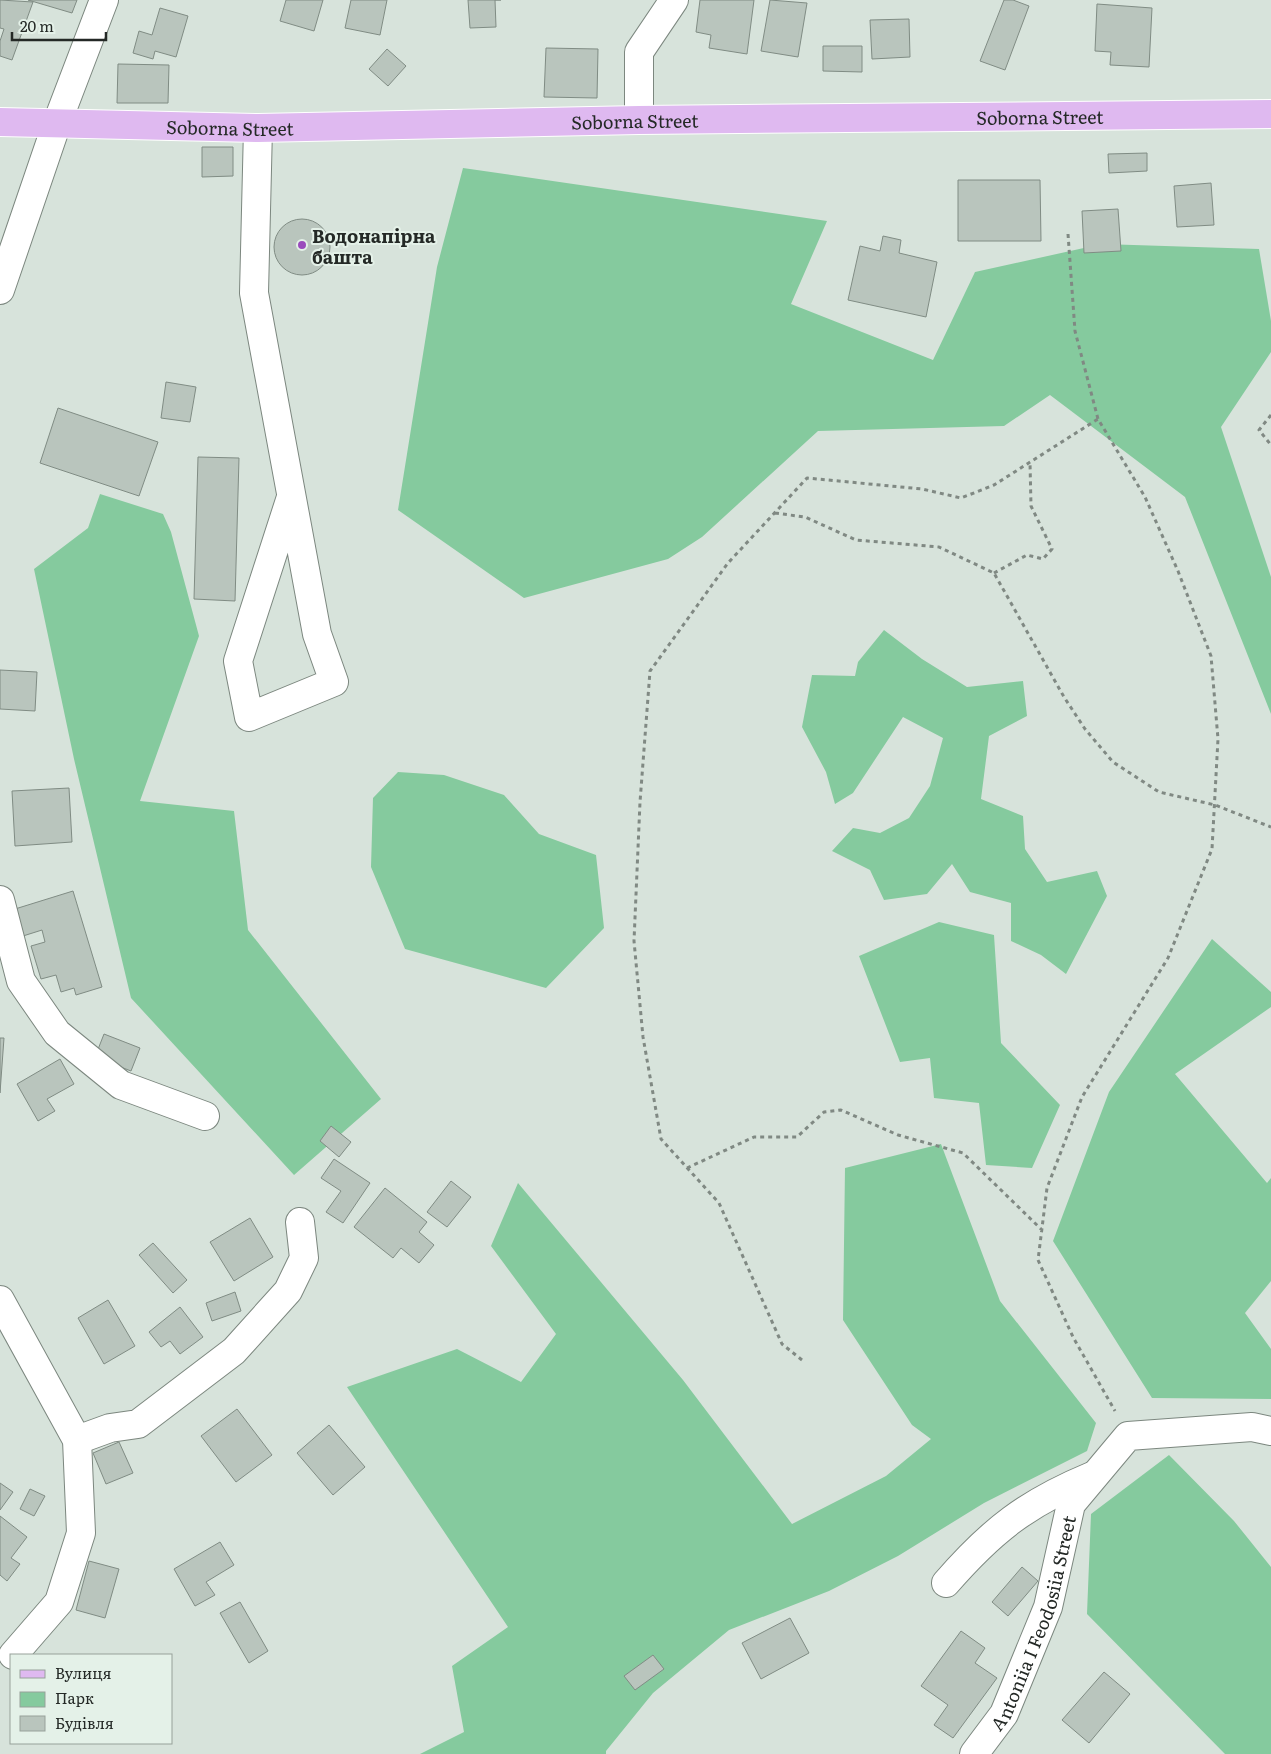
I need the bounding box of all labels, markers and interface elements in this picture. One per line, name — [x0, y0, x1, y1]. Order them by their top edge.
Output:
scale bar — [12, 10, 106, 42]
text: 20 m — [20, 14, 54, 37]
street label: Soborna Street — [976, 102, 1104, 130]
street label: Soborna Street — [571, 106, 699, 135]
street label: Soborna Street — [166, 112, 295, 142]
place label: Водонапірна башта — [312, 222, 436, 270]
marker: Водонапірна башта — [296, 239, 308, 251]
street label: Antoniia I Feodosiia Street — [983, 1512, 1082, 1736]
legend — [10, 1654, 172, 1744]
text: Вулиця — [55, 1661, 112, 1684]
text: Парк — [55, 1686, 94, 1709]
text: Будівля — [55, 1711, 114, 1734]

